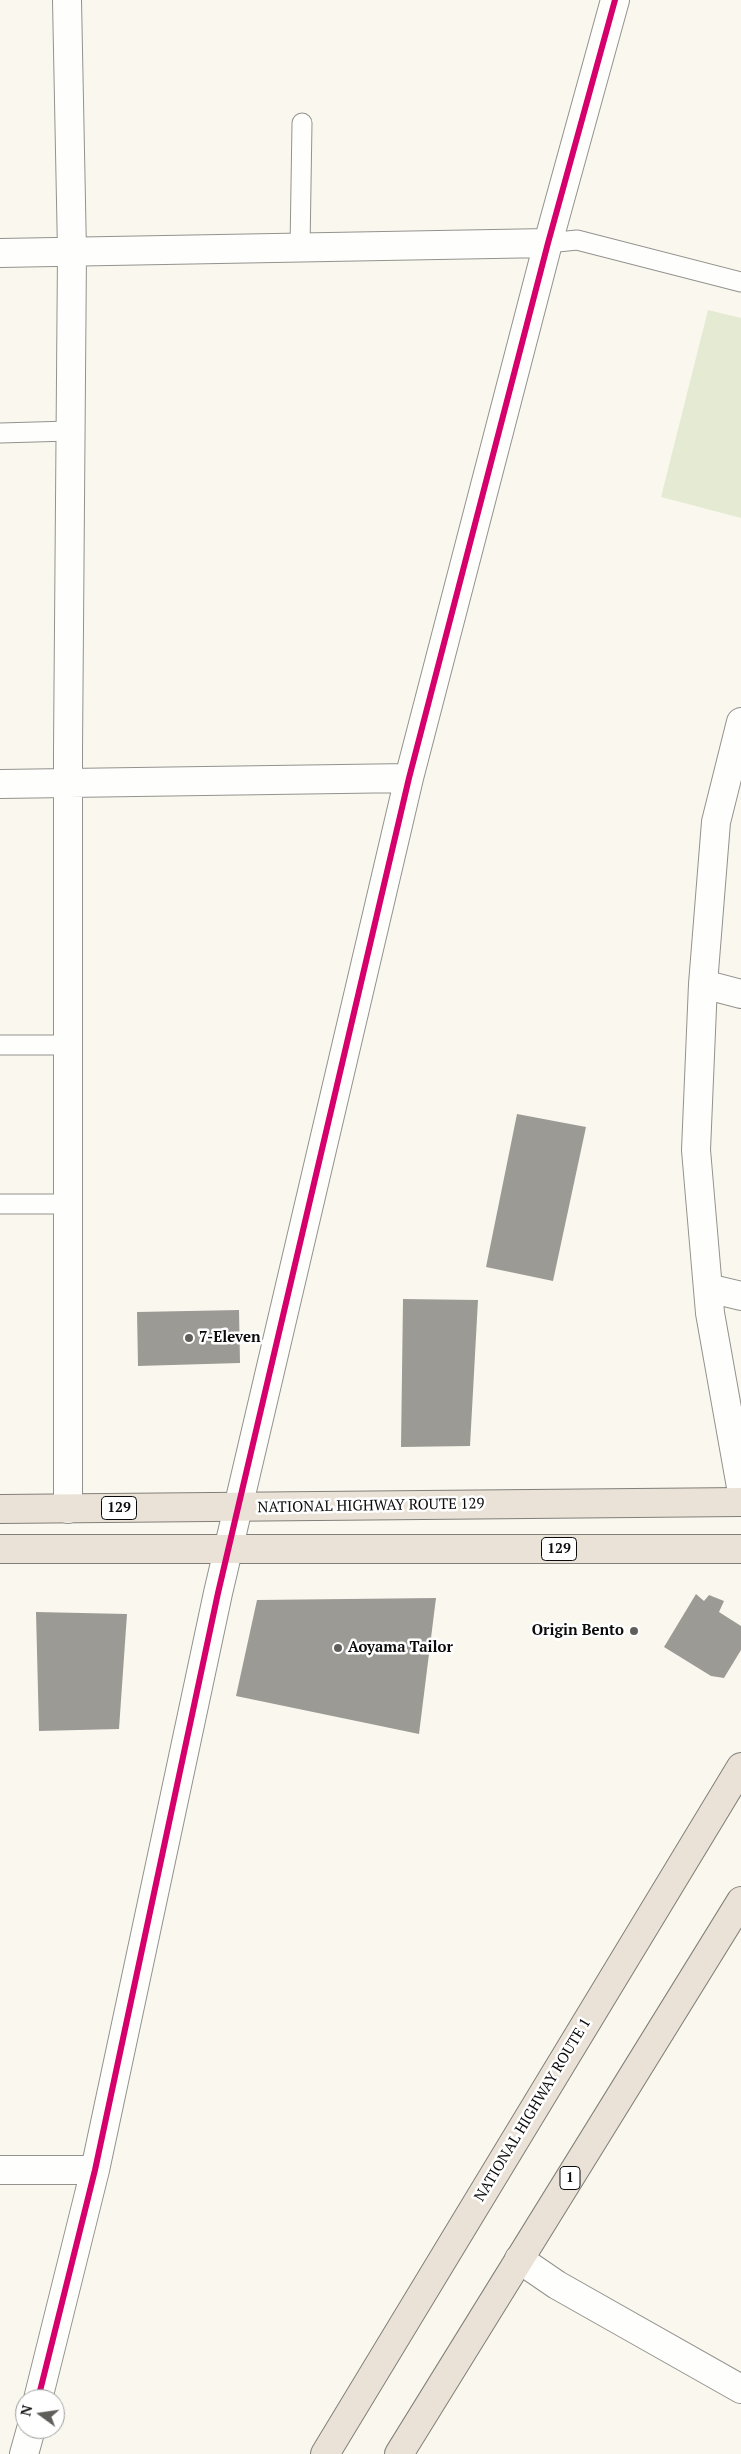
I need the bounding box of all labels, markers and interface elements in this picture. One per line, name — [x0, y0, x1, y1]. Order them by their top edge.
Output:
place label: 7-Eleven — [199, 1329, 261, 1347]
marker: 7-Eleven — [183, 1332, 195, 1344]
street label: NATIONAL HIGHWAY ROUTE 129 — [257, 1495, 485, 1517]
road number: 129 — [102, 1496, 136, 1520]
road number: 129 — [542, 1538, 576, 1560]
place label: Origin Bento — [532, 1622, 624, 1640]
marker: Origin Bento — [628, 1625, 640, 1637]
place label: Aoyama Tailor — [348, 1639, 453, 1657]
marker: Aoyama Tailor — [332, 1642, 344, 1654]
street label: NATIONAL HIGHWAY ROUTE 1 — [471, 2015, 595, 2205]
road number: 1 — [560, 2166, 580, 2190]
north arrow — [15, 2389, 65, 2439]
text: N — [15, 2403, 36, 2418]

